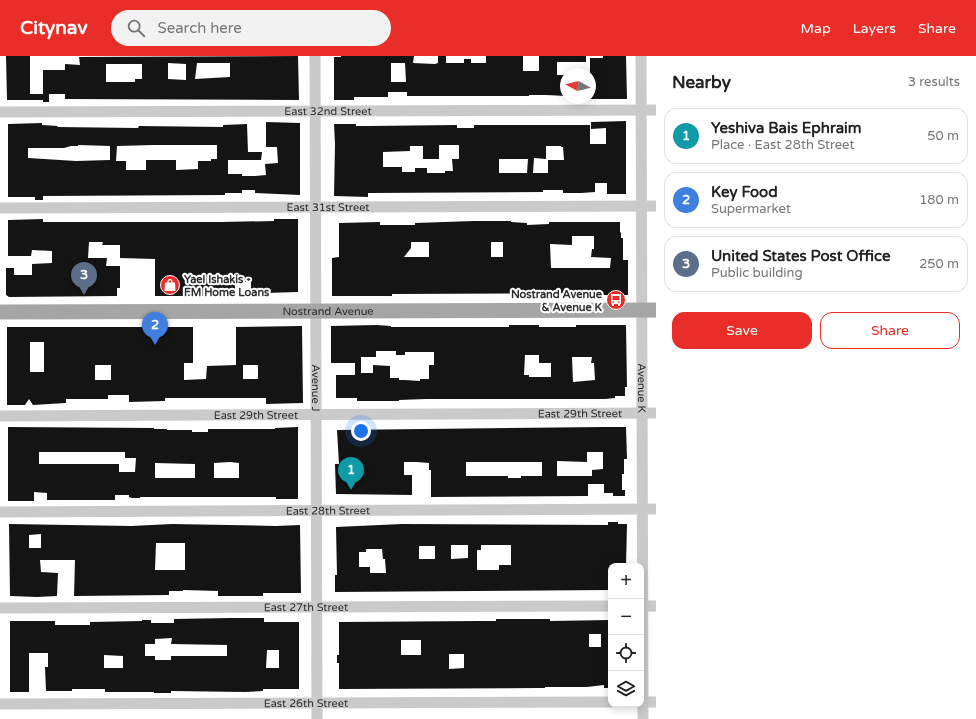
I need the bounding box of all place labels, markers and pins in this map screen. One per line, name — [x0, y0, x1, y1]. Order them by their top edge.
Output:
pin: 3 — [71, 262, 97, 295]
place label: Yael Ishakis - FM Home Loans — [184, 273, 270, 299]
shop icon: Yael Ishakis - FM Home Loans — [159, 274, 181, 296]
place label: Nostrand Avenue & Avenue K — [511, 288, 603, 314]
bus stop icon: Nostrand Avenue & Avenue K — [605, 289, 627, 311]
pin: 2 — [142, 312, 168, 345]
pin: 1 — [338, 457, 364, 490]

